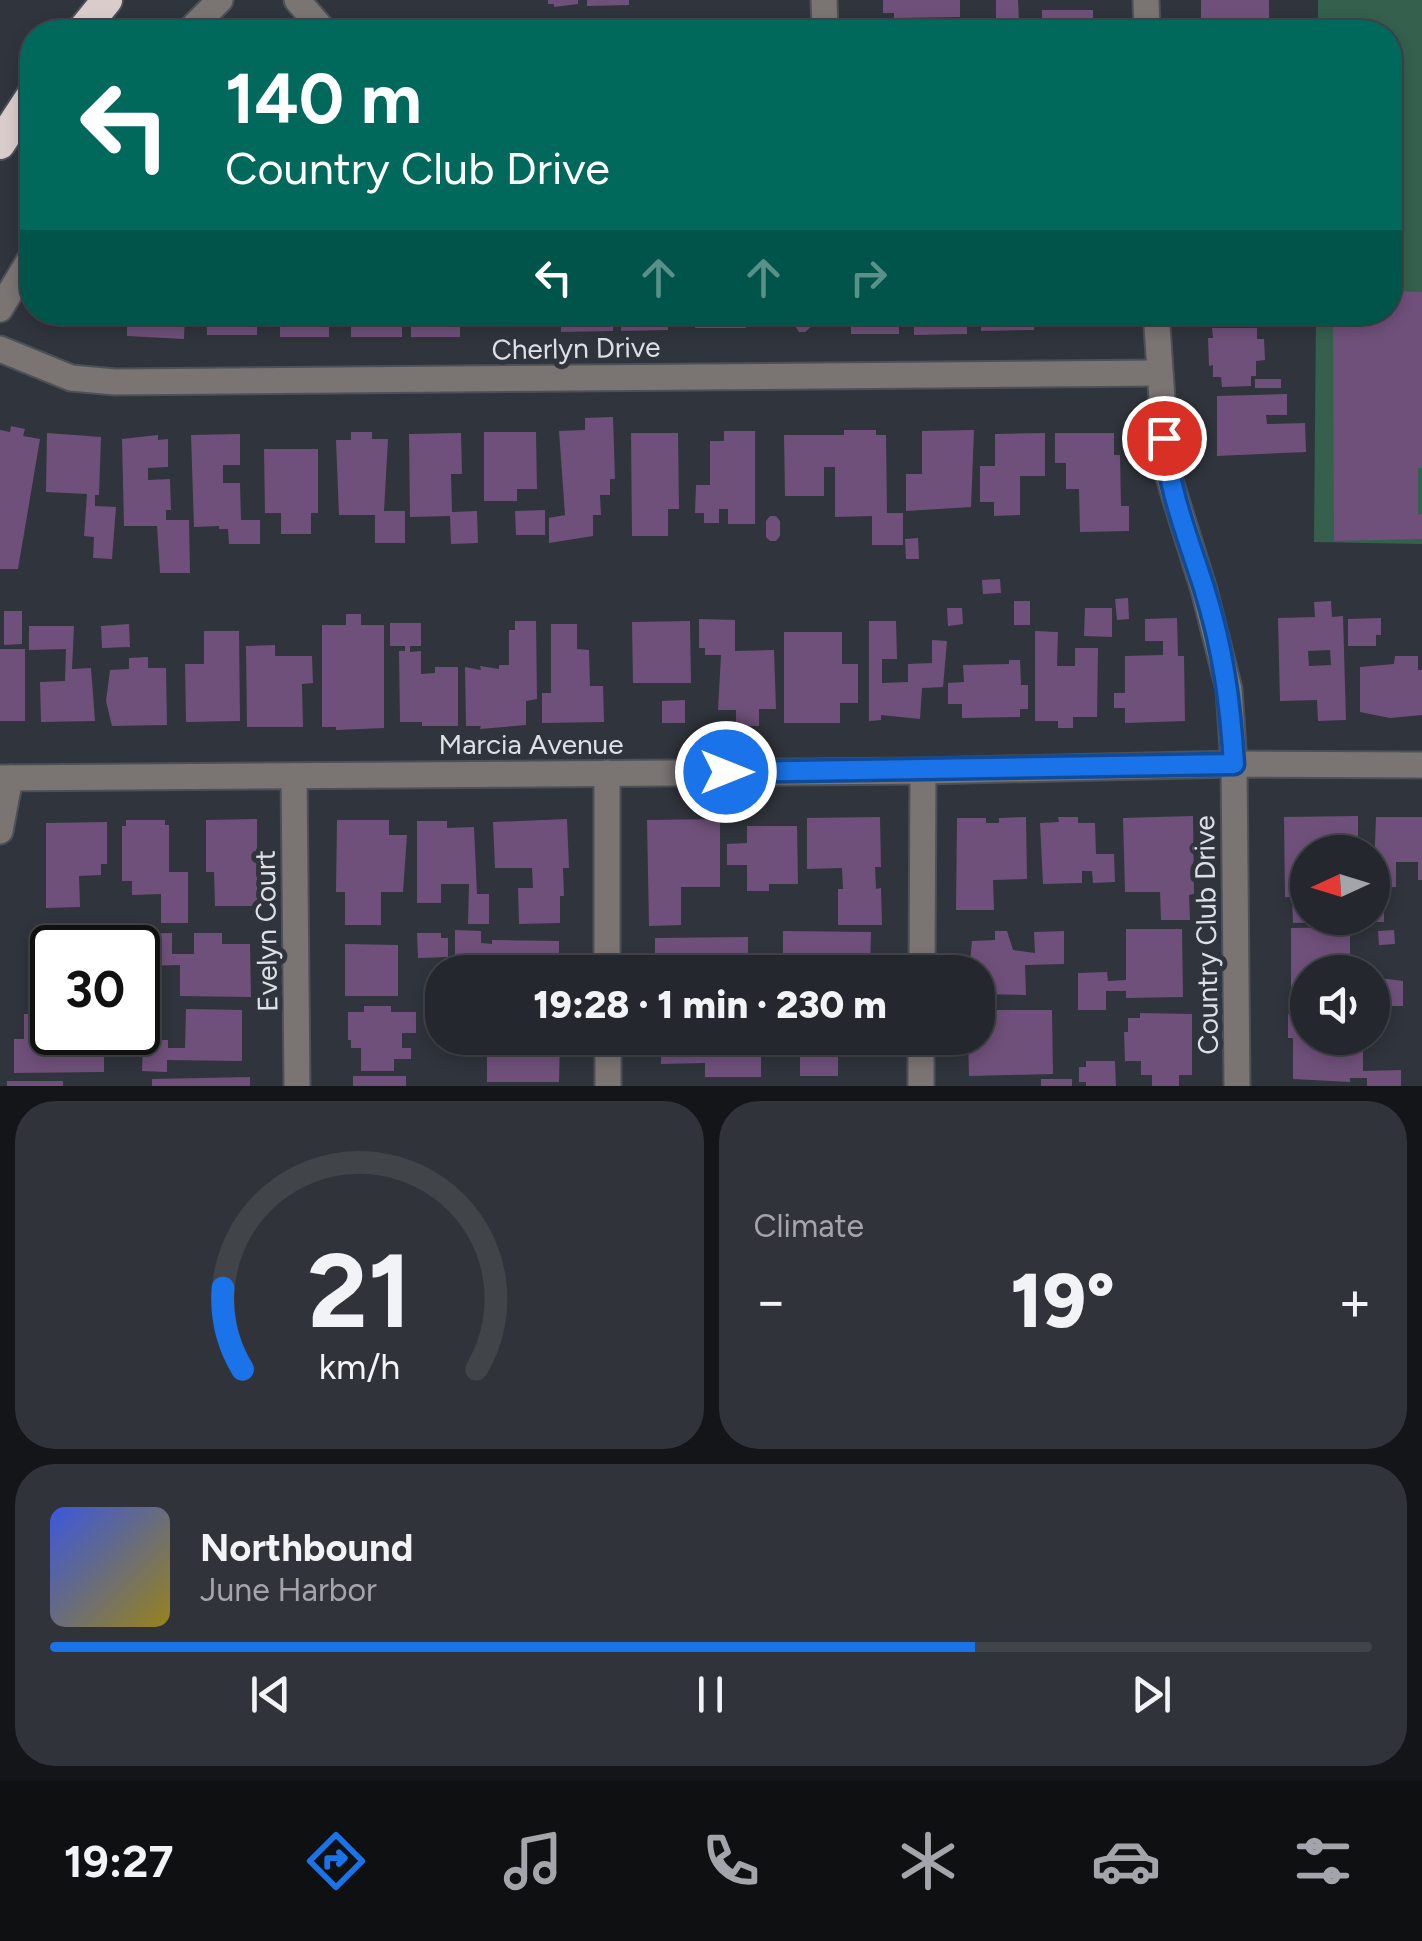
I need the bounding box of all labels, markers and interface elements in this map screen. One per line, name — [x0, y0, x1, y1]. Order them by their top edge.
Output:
text: 140 m — [225, 56, 422, 141]
icon: left — [60, 60, 190, 190]
text: Country Club Drive — [225, 141, 610, 195]
icon: left — [526, 250, 581, 305]
icon: ahead — [631, 250, 686, 305]
icon: ahead — [736, 250, 791, 305]
icon: right — [841, 250, 896, 305]
street label: Cherlyn Drive — [491, 330, 661, 366]
pin — [1122, 396, 1207, 481]
icon: arrive — [1137, 411, 1192, 466]
position arrow — [674, 720, 778, 824]
street label: Marcia Avenue — [439, 727, 623, 761]
street label: Country Club Drive — [1187, 815, 1225, 1055]
north arrow — [1290, 835, 1390, 935]
map controls — [1290, 835, 1390, 1055]
street label: Evelyn Court — [248, 850, 284, 1012]
speed limit sign: 30 — [30, 925, 160, 1055]
button: sound — [1290, 955, 1390, 1055]
text: 19:28 · 1 min · 230 m — [533, 982, 887, 1028]
text: Climate — [754, 1207, 864, 1245]
text: 21 — [307, 1228, 411, 1353]
text: 19° — [1010, 1256, 1115, 1346]
text: − — [754, 1268, 788, 1334]
text: + — [1338, 1268, 1372, 1334]
text: km/h — [318, 1345, 400, 1388]
text: Northbound — [200, 1525, 413, 1571]
text: June Harbor — [200, 1571, 377, 1609]
icon: previous — [243, 1667, 298, 1722]
icon: pause — [683, 1667, 738, 1722]
icon: next — [1124, 1667, 1179, 1722]
icon: directions — [301, 1826, 371, 1896]
icon: music — [498, 1826, 568, 1896]
icon: phone — [696, 1826, 766, 1896]
icon: climate — [893, 1826, 963, 1896]
icon: car — [1091, 1826, 1161, 1896]
icon: filters — [1288, 1826, 1358, 1896]
text: 19:27 — [64, 1834, 173, 1888]

